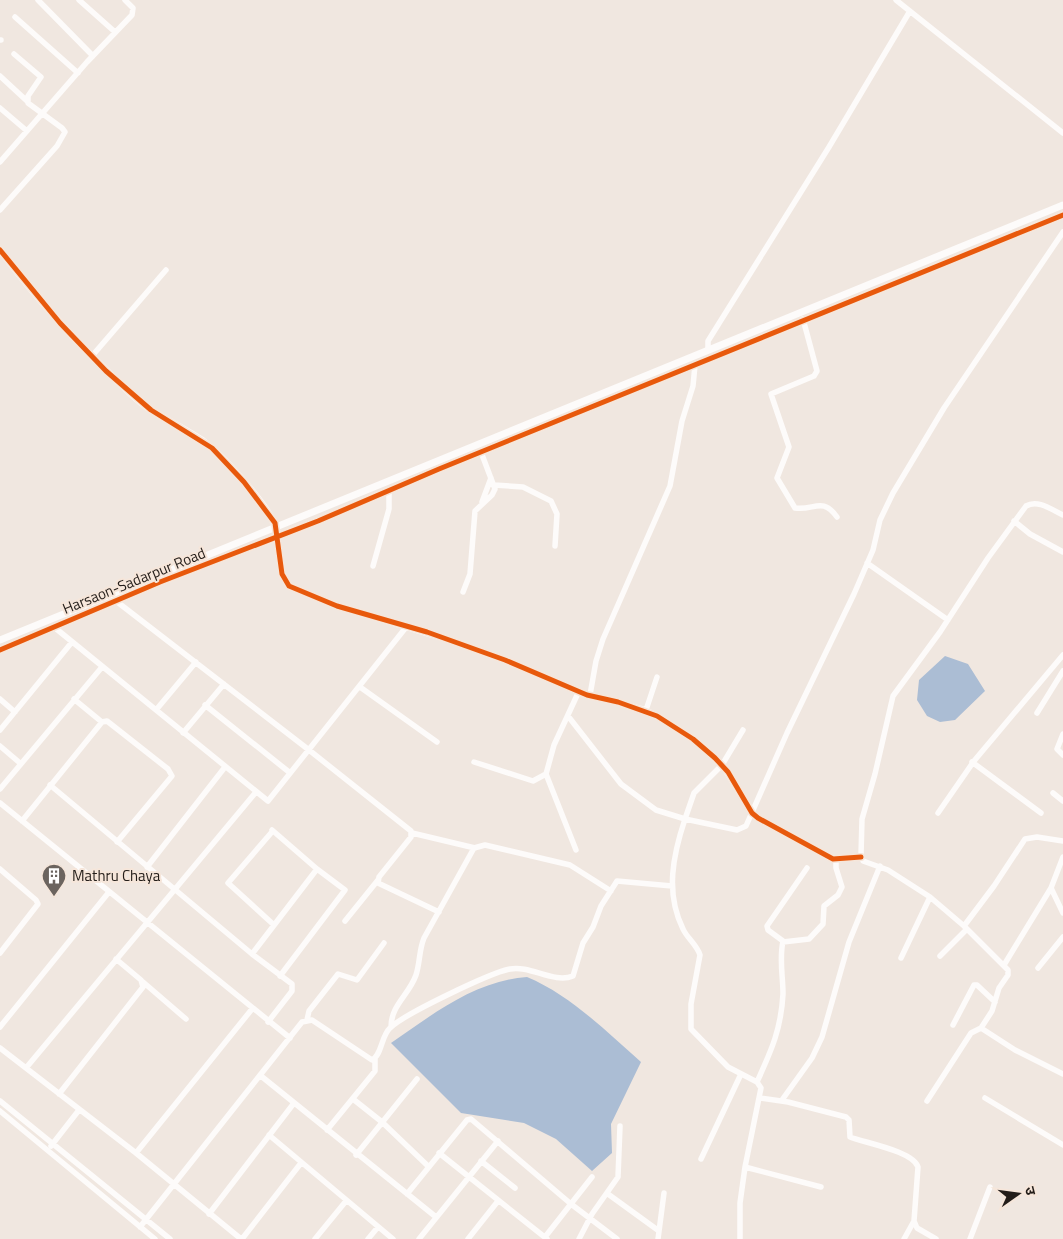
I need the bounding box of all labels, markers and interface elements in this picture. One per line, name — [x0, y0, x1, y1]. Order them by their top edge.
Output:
street label: Harsaon-Sadarpur Road — [59, 541, 209, 620]
building icon: Mathru Chaya — [41, 863, 67, 897]
place label: Mathru Chaya — [72, 864, 161, 887]
north arrow — [993, 1169, 1043, 1219]
text: उ — [1020, 1184, 1042, 1198]

